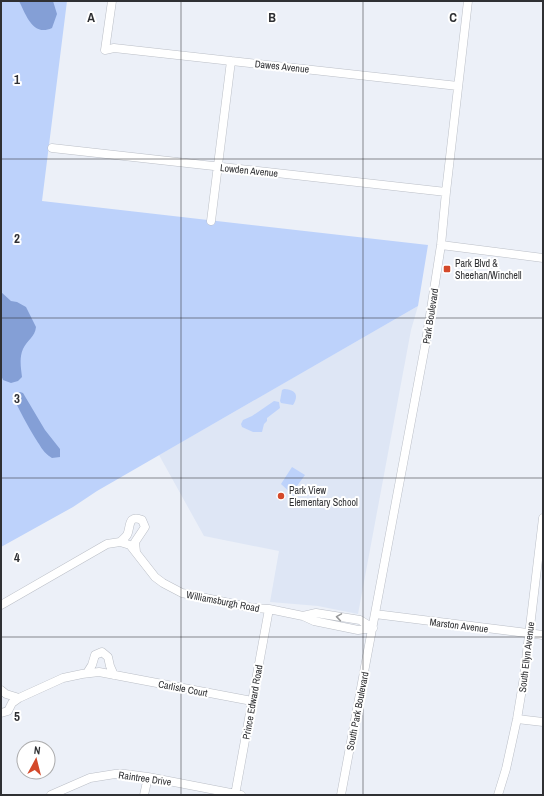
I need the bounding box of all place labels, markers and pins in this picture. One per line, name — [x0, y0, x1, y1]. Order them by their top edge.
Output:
place label: Park Blvd & Sheehan/Winchell — [455, 257, 522, 282]
marker: Park Blvd & Sheehan/Winchell — [442, 264, 452, 274]
place label: Park View Elementary School — [289, 484, 358, 509]
marker: Park View Elementary School — [276, 491, 286, 501]

